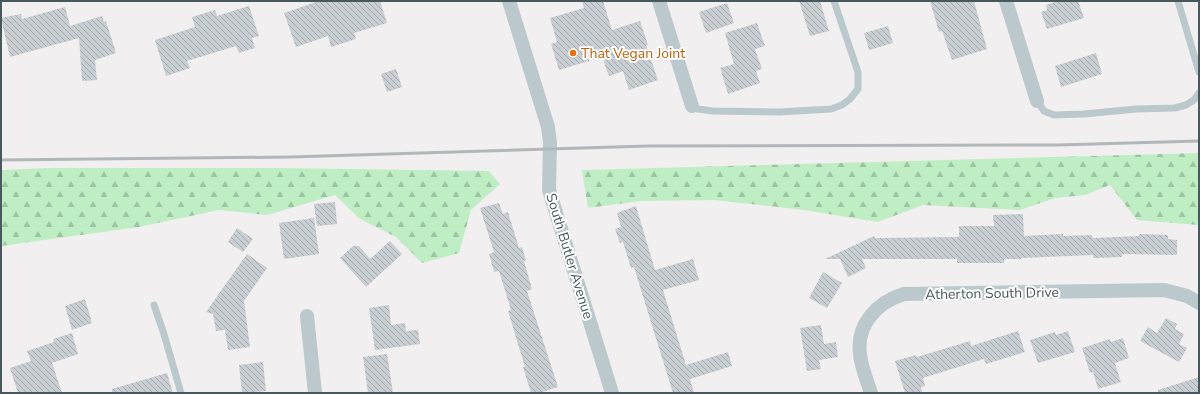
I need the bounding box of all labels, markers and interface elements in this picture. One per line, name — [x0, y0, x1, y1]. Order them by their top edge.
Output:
place label: That Vegan Joint — [581, 44, 685, 63]
marker: That Vegan Joint — [568, 48, 578, 58]
street label: South Butler Avenue — [541, 191, 598, 321]
street label: Atherton South Drive — [925, 283, 1059, 304]

